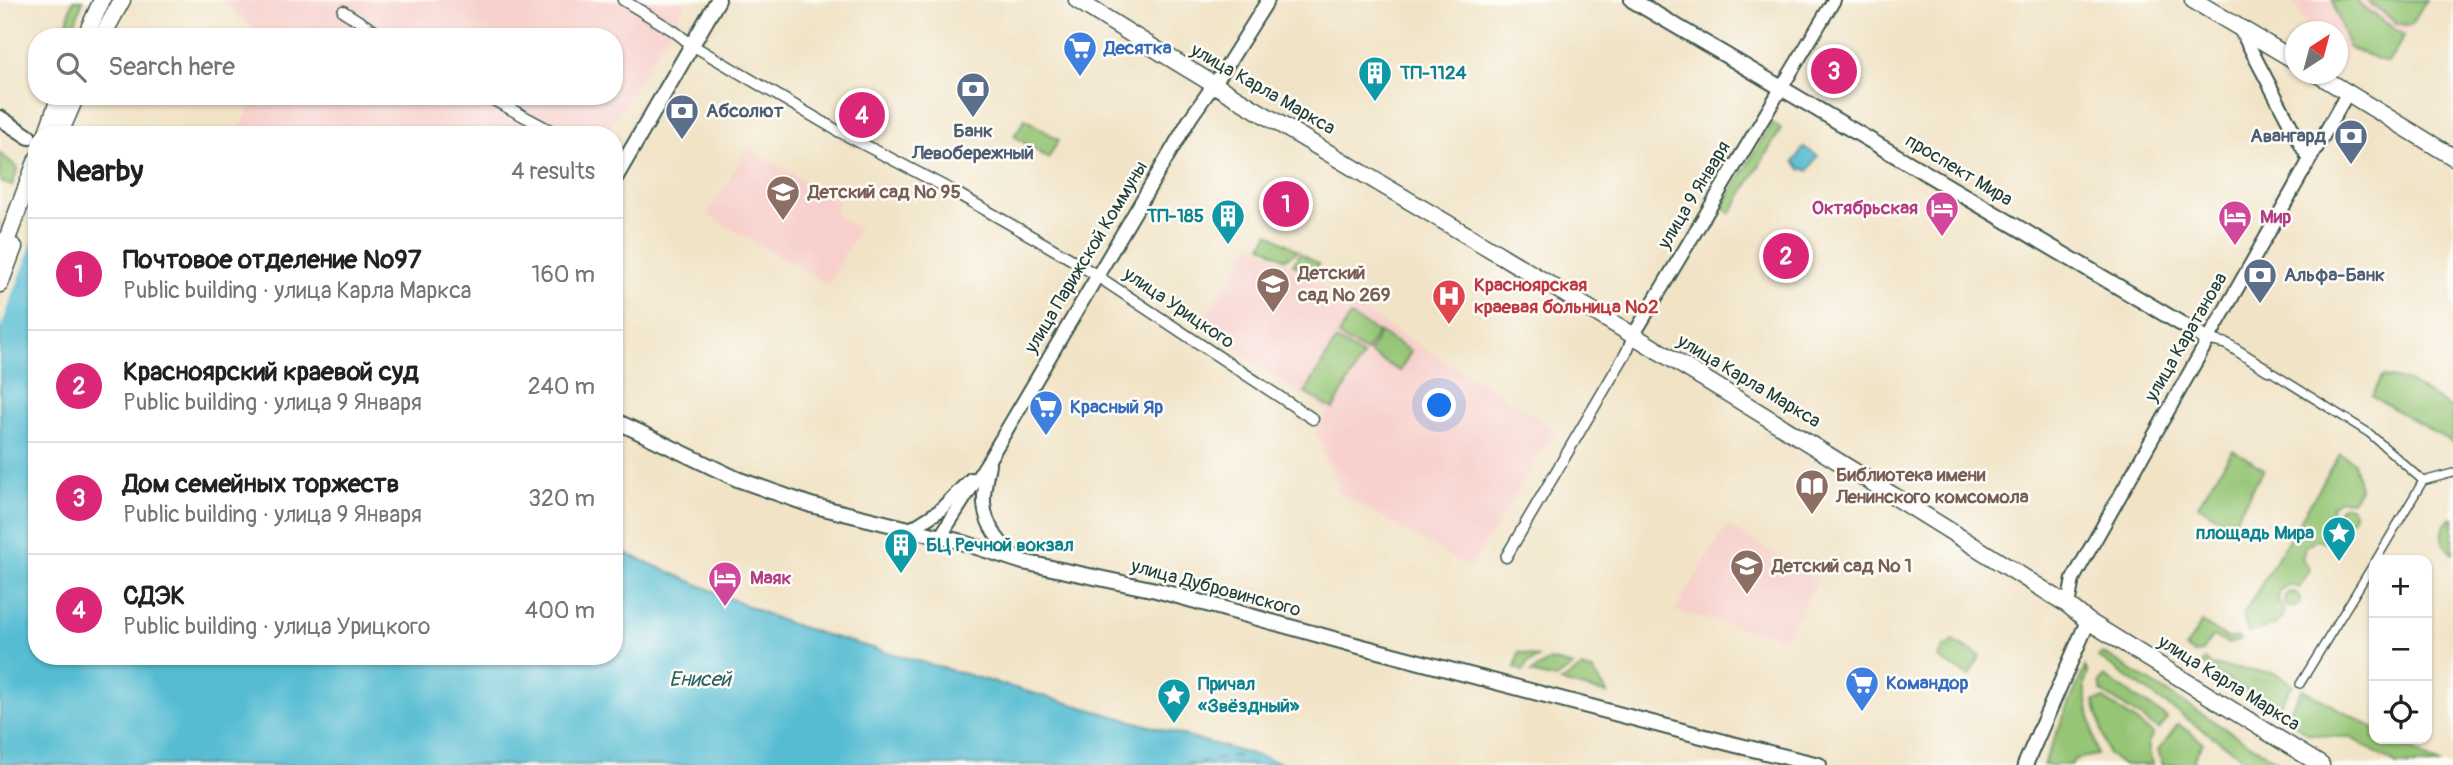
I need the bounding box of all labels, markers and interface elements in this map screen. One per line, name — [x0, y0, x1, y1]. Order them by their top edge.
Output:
north arrow — [2285, 21, 2348, 84]
search box — [28, 28, 623, 105]
supermarket icon: Десятка — [1061, 29, 1099, 78]
place label: Десятка — [1103, 36, 1172, 60]
street label: улица Карла Маркса — [1186, 37, 1340, 140]
pin: 3 — [1811, 45, 1857, 97]
icon: search — [52, 48, 90, 86]
text: Search here — [108, 51, 235, 83]
building icon: ТП-1124 — [1356, 54, 1394, 103]
place label: ТП-1124 — [1399, 61, 1467, 85]
bank icon: Банк Левобережный — [954, 70, 992, 119]
pin: 4 — [839, 89, 885, 141]
bank icon: Абсолют — [663, 92, 701, 141]
place label: Абсолют — [706, 99, 784, 123]
bank icon: Авангард — [2332, 117, 2370, 166]
place label: Банк Левобережный — [911, 119, 1034, 165]
place label: Авангард — [2250, 124, 2327, 148]
street label: проспект Мира — [1901, 129, 2017, 212]
street label: улица 9 Января — [1652, 137, 1736, 254]
text: Nearby — [56, 153, 143, 190]
street label: улица Парижской Коммуны — [1019, 156, 1153, 358]
text: 4 results — [511, 157, 595, 186]
school or university icon: Детский сад № 95 — [764, 173, 802, 222]
pin: 1 — [1263, 178, 1309, 230]
place label: Детский сад № 95 — [807, 180, 961, 204]
hotel icon: Октябрьская — [1923, 189, 1961, 238]
place label: Октябрьская — [1812, 196, 1918, 220]
building icon: ТП-185 — [1209, 197, 1247, 246]
hotel icon: Мир — [2216, 198, 2254, 247]
place label: ТП-185 — [1146, 204, 1204, 228]
place label: Мир — [2260, 205, 2291, 229]
pin: 2 — [1763, 230, 1809, 282]
text: Почтовое отделение №97 — [123, 244, 421, 276]
bank icon: Альфа-Банк — [2241, 256, 2279, 305]
text: 1 — [75, 260, 84, 289]
text: 160 m — [531, 260, 595, 289]
street label: улица Урицкого — [1118, 261, 1239, 354]
place label: Детский сад № 269 — [1297, 261, 1391, 307]
place label: Альфа-Банк — [2284, 263, 2385, 287]
school or university icon: Детский сад № 269 — [1254, 265, 1292, 314]
street label: улица Каратанова — [2139, 268, 2233, 407]
place label: Красноярская краевая больница №2 — [1474, 273, 1659, 319]
text: Public building · улица Карла Маркса — [123, 276, 472, 305]
hospital icon: Красноярская краевая больница №2 — [1430, 277, 1468, 326]
street label: улица Карла Маркса — [1672, 328, 1825, 433]
text: Красноярский краевой суд — [123, 356, 419, 388]
text: 2 — [73, 372, 85, 401]
text: 240 m — [528, 372, 595, 401]
text: Public building · улица 9 Января — [123, 388, 422, 417]
supermarket icon: Красный Яр — [1027, 388, 1065, 437]
your location — [1422, 388, 1456, 422]
place label: Красный Яр — [1070, 395, 1163, 419]
place label: Библиотека имени Ленинского комсомола — [1835, 463, 2029, 509]
library icon: Библиотека имени Ленинского комсомола — [1793, 467, 1831, 516]
text: Дом семейных торжеств — [123, 468, 399, 500]
text: 3 — [73, 484, 85, 513]
text: 320 m — [528, 484, 595, 513]
text: Public building · улица 9 Января — [123, 500, 422, 529]
place icon: площадь Мира — [2320, 514, 2358, 563]
place label: площадь Мира — [2196, 521, 2314, 545]
building icon: БЦ Речной вокзал — [882, 526, 920, 575]
place label: БЦ Речной вокзал — [926, 533, 1074, 557]
school or university icon: Детский сад № 1 — [1728, 547, 1766, 596]
street label: улица Дубровинского — [1128, 554, 1303, 622]
place label: Детский сад № 1 — [1771, 554, 1912, 578]
map controls — [2369, 555, 2432, 744]
button: + — [2369, 555, 2432, 618]
hotel icon: Маяк — [706, 559, 744, 608]
place label: Маяк — [750, 566, 791, 590]
text: СДЭК — [123, 580, 185, 612]
text: 4 — [72, 596, 86, 625]
text: 400 m — [525, 596, 595, 625]
text: Public building · улица Урицкого — [123, 612, 430, 641]
button: − — [2369, 618, 2432, 681]
street label: улица Карла Маркса — [2153, 629, 2305, 736]
supermarket icon: Командор — [1843, 664, 1881, 713]
water label: Енисей — [669, 666, 733, 693]
place label: Командор — [1886, 671, 1969, 695]
place label: Причал «Звёздный» — [1198, 672, 1300, 718]
place icon: Причал «Звёздный» — [1155, 676, 1193, 725]
button: locate — [2369, 681, 2432, 744]

